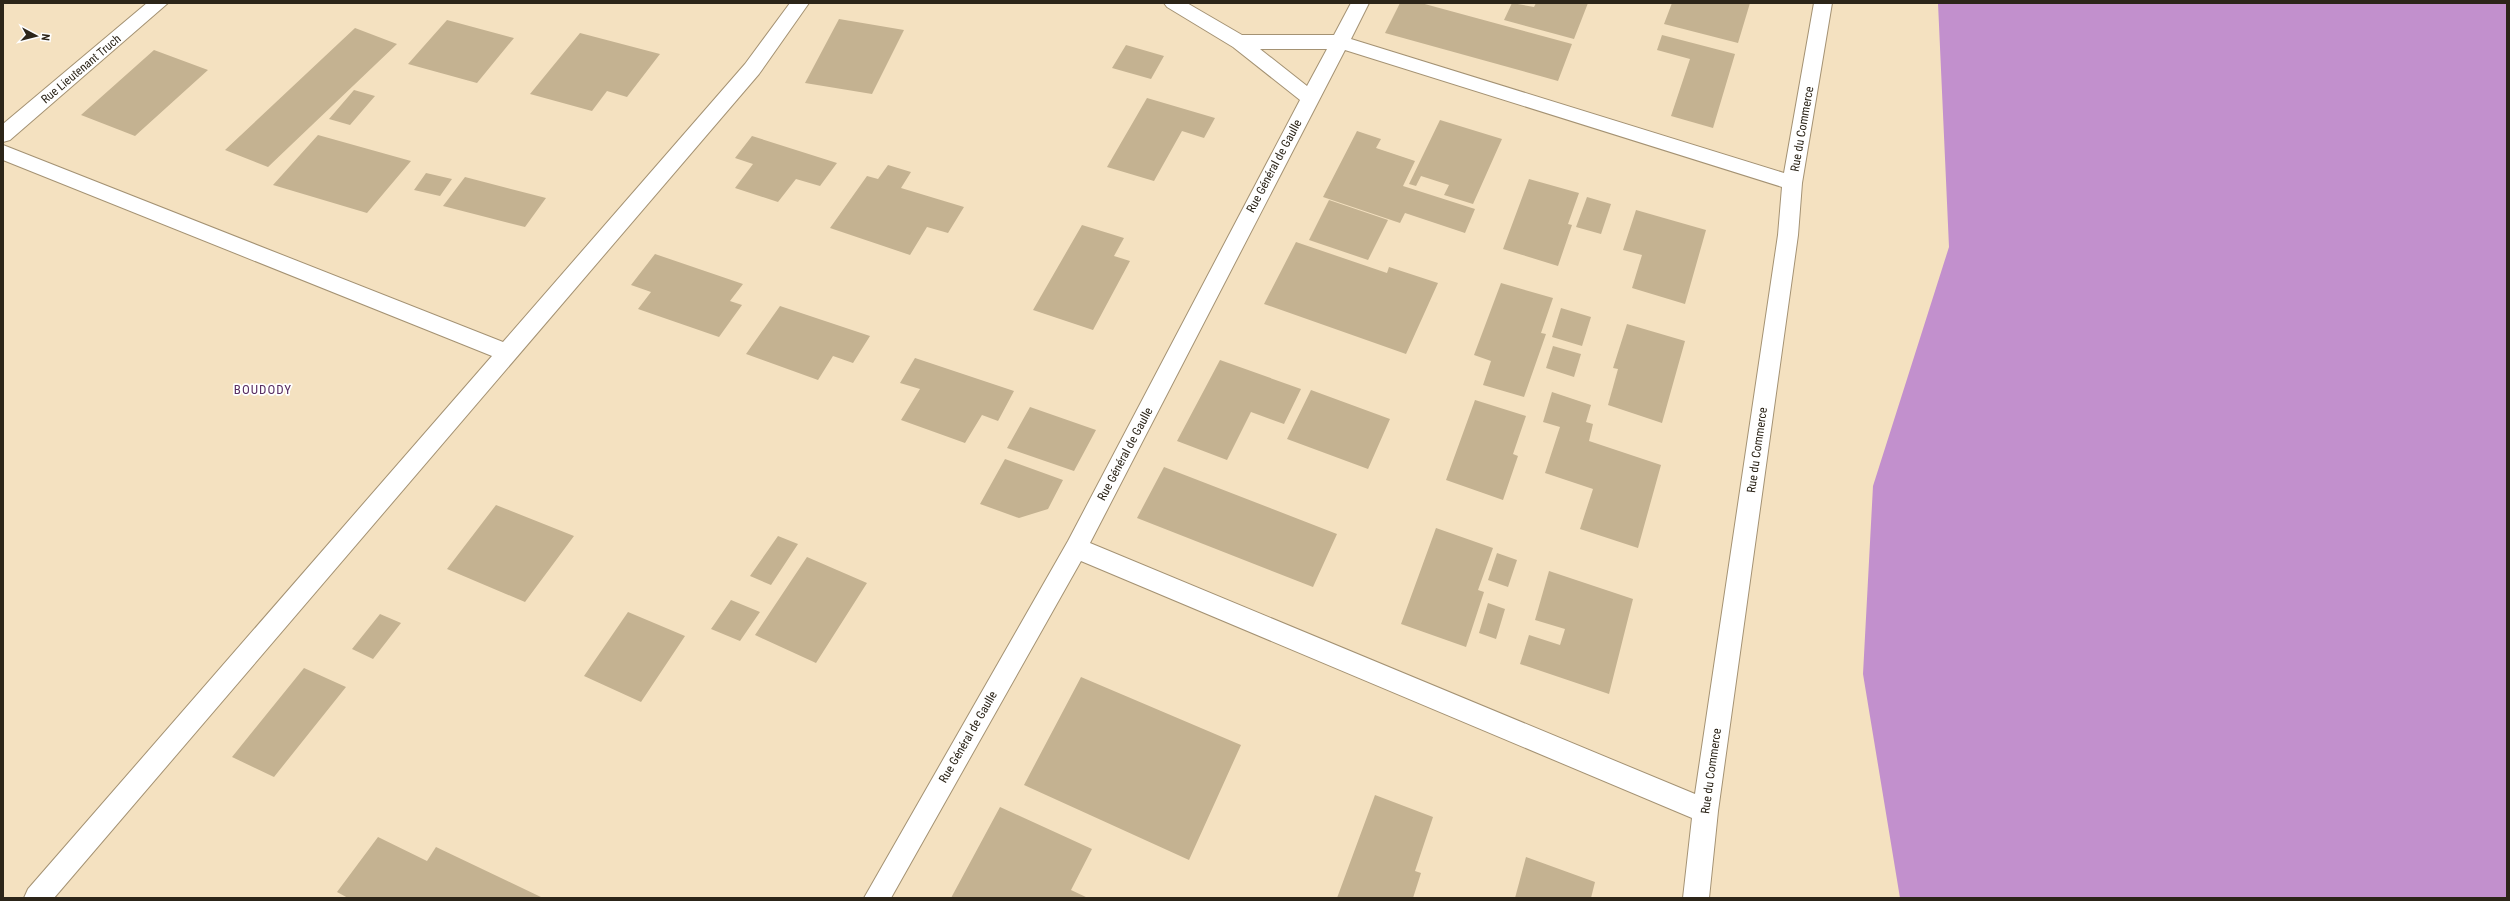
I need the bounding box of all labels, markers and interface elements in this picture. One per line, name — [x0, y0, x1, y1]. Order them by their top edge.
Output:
north arrow — [16, 16, 56, 56]
street label: Rue Lieutenant Truch — [38, 31, 124, 106]
text: N — [39, 33, 52, 42]
street label: Rue du Commerce — [1788, 85, 1816, 173]
street label: Rue Général de Gaulle — [1244, 117, 1305, 215]
district label: BOUDODY — [234, 382, 292, 397]
street label: Rue Général de Gaulle — [1095, 405, 1156, 503]
street label: Rue du Commerce — [1744, 406, 1770, 494]
street label: Rue Général de Gaulle — [936, 688, 1000, 785]
street label: Rue du Commerce — [1698, 727, 1724, 815]

